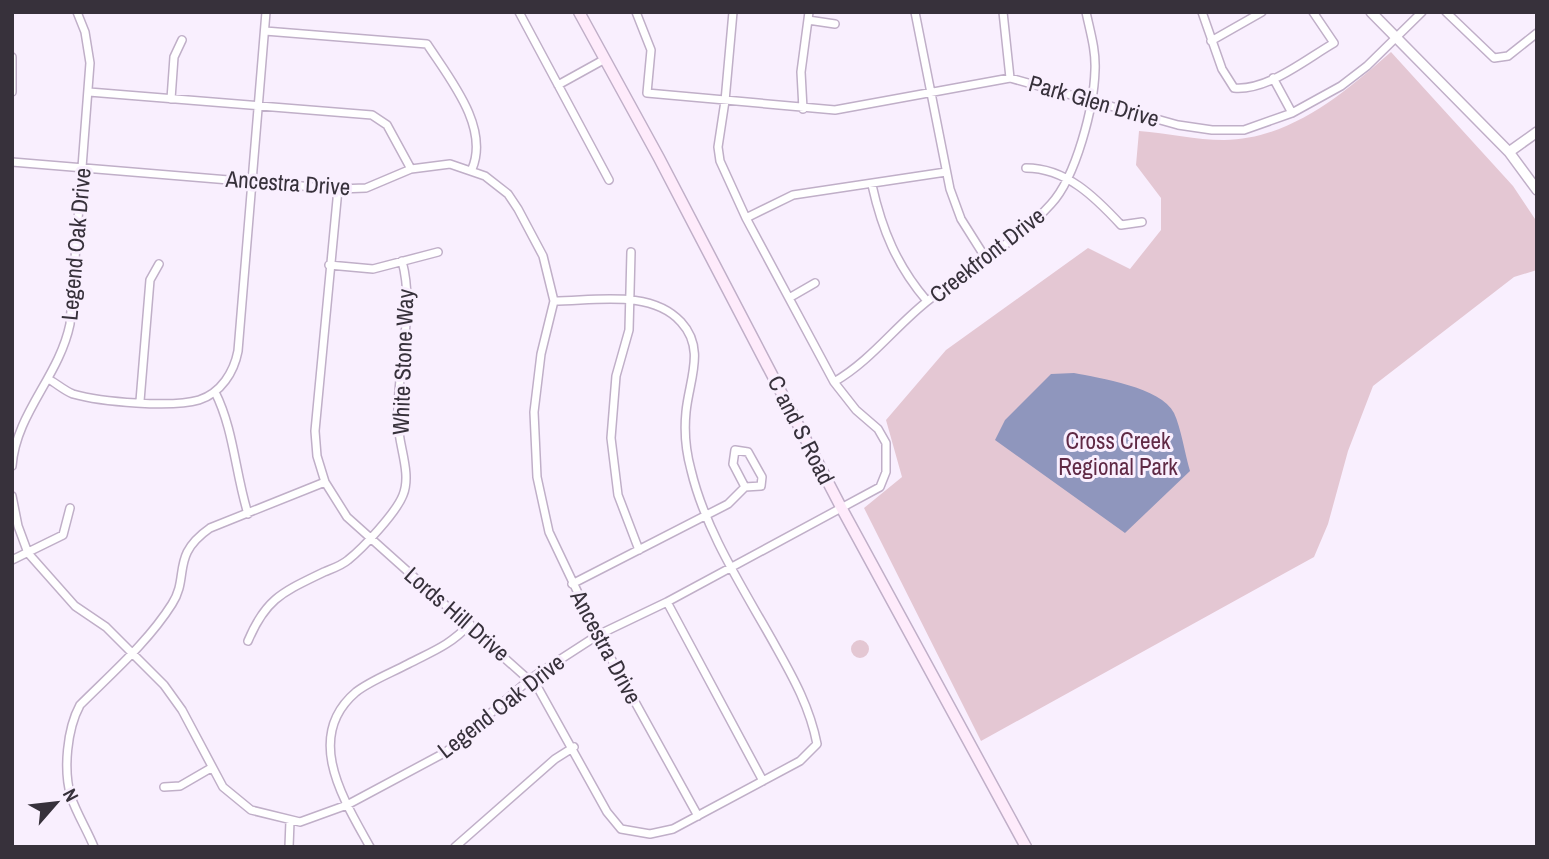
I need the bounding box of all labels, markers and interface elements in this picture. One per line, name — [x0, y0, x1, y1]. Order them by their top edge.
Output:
street label: Park Glen Drive — [1025, 67, 1163, 134]
street label: Ancestra Drive — [224, 163, 351, 202]
street label: Legend Oak Drive — [53, 166, 98, 322]
street label: Creekfront Drive — [923, 200, 1051, 309]
street label: White Stone Way — [384, 288, 421, 436]
street label: C and S Road — [761, 370, 842, 490]
park label: Cross Creek Regional Park — [1058, 425, 1178, 482]
street label: Lords Hill Drive — [398, 559, 517, 668]
street label: Ancestra Drive — [563, 584, 649, 709]
street label: Legend Oak Drive — [431, 646, 571, 765]
north arrow — [21, 768, 91, 838]
text: N — [57, 784, 85, 806]

